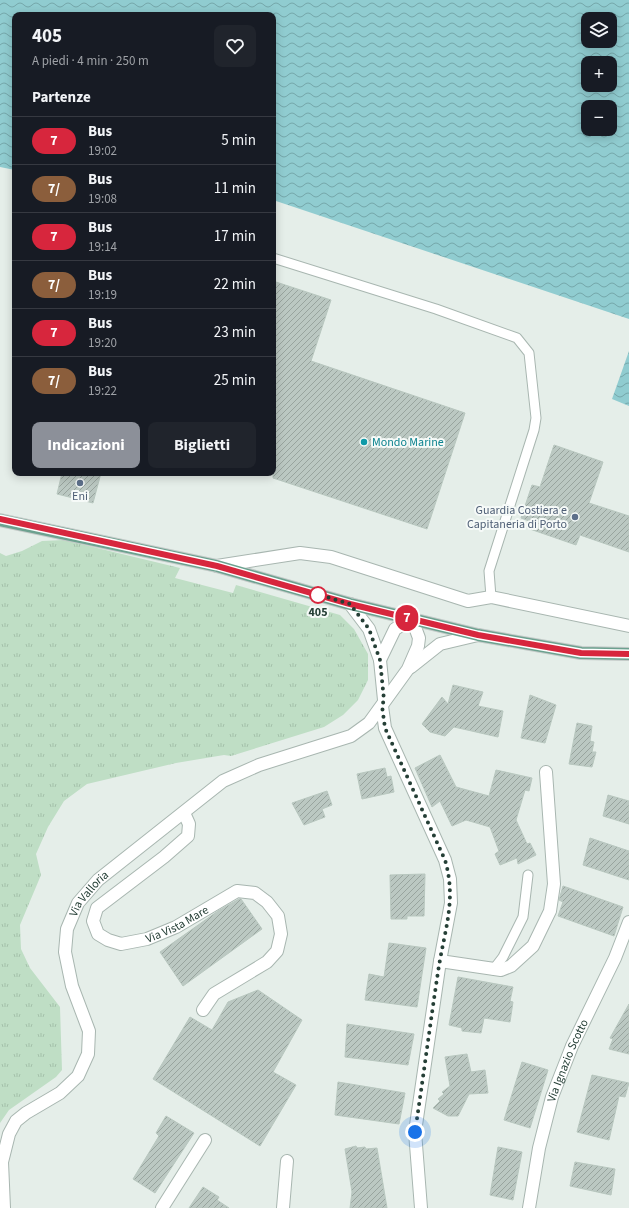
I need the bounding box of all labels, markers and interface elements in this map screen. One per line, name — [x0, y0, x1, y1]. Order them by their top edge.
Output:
map controls — [581, 12, 617, 136]
button: layers — [581, 12, 617, 48]
text: 405 — [32, 23, 62, 50]
button: heart — [214, 25, 256, 67]
text: A piedi · 4 min · 250 m — [32, 52, 149, 70]
button: + — [581, 56, 617, 92]
text: Partenze — [32, 87, 91, 108]
button: − — [581, 100, 617, 136]
text: Bus — [88, 121, 112, 142]
text: 5 min — [221, 130, 256, 151]
text: 7 — [50, 131, 58, 151]
text: 19:02 — [88, 142, 117, 160]
text: Bus — [88, 169, 112, 190]
text: 11 min — [214, 178, 256, 199]
text: 7/ — [48, 179, 60, 199]
text: 19:08 — [88, 190, 117, 208]
text: Bus — [88, 217, 112, 238]
text: 17 min — [214, 226, 256, 247]
text: 7 — [50, 227, 58, 247]
text: 19:14 — [88, 238, 117, 256]
text: Bus — [88, 265, 112, 286]
text: 22 min — [214, 274, 256, 295]
text: 7/ — [48, 275, 60, 295]
text: 19:19 — [88, 286, 117, 304]
text: Bus — [88, 313, 112, 334]
text: 23 min — [214, 322, 256, 343]
text: 7 — [50, 323, 58, 343]
text: 19:20 — [88, 334, 117, 352]
text: Bus — [88, 361, 112, 382]
text: 25 min — [214, 370, 256, 391]
text: 7/ — [48, 371, 60, 391]
text: 19:22 — [88, 382, 117, 400]
button: Indicazioni — [32, 422, 140, 468]
button: Biglietti — [148, 422, 256, 468]
place label: Mondo Marine — [372, 434, 444, 451]
marker: Mondo Marine — [359, 437, 369, 447]
marker: Eni — [75, 478, 85, 488]
place label: Eni — [72, 488, 88, 505]
place label: Guardia Costiera e Capitaneria di Porto — [467, 502, 567, 533]
marker: Guardia Costiera e Capitaneria di Porto — [570, 512, 580, 522]
marker: 405 — [309, 586, 327, 604]
place label: 405 — [308, 604, 328, 621]
line badge: 7 — [394, 605, 420, 631]
text: 7 — [403, 608, 411, 628]
street label: Via Valloria — [65, 866, 112, 919]
street label: Via Vista Mare — [143, 901, 212, 947]
street label: Via Ignazio Scotto — [543, 1016, 592, 1104]
your location — [405, 1122, 425, 1142]

